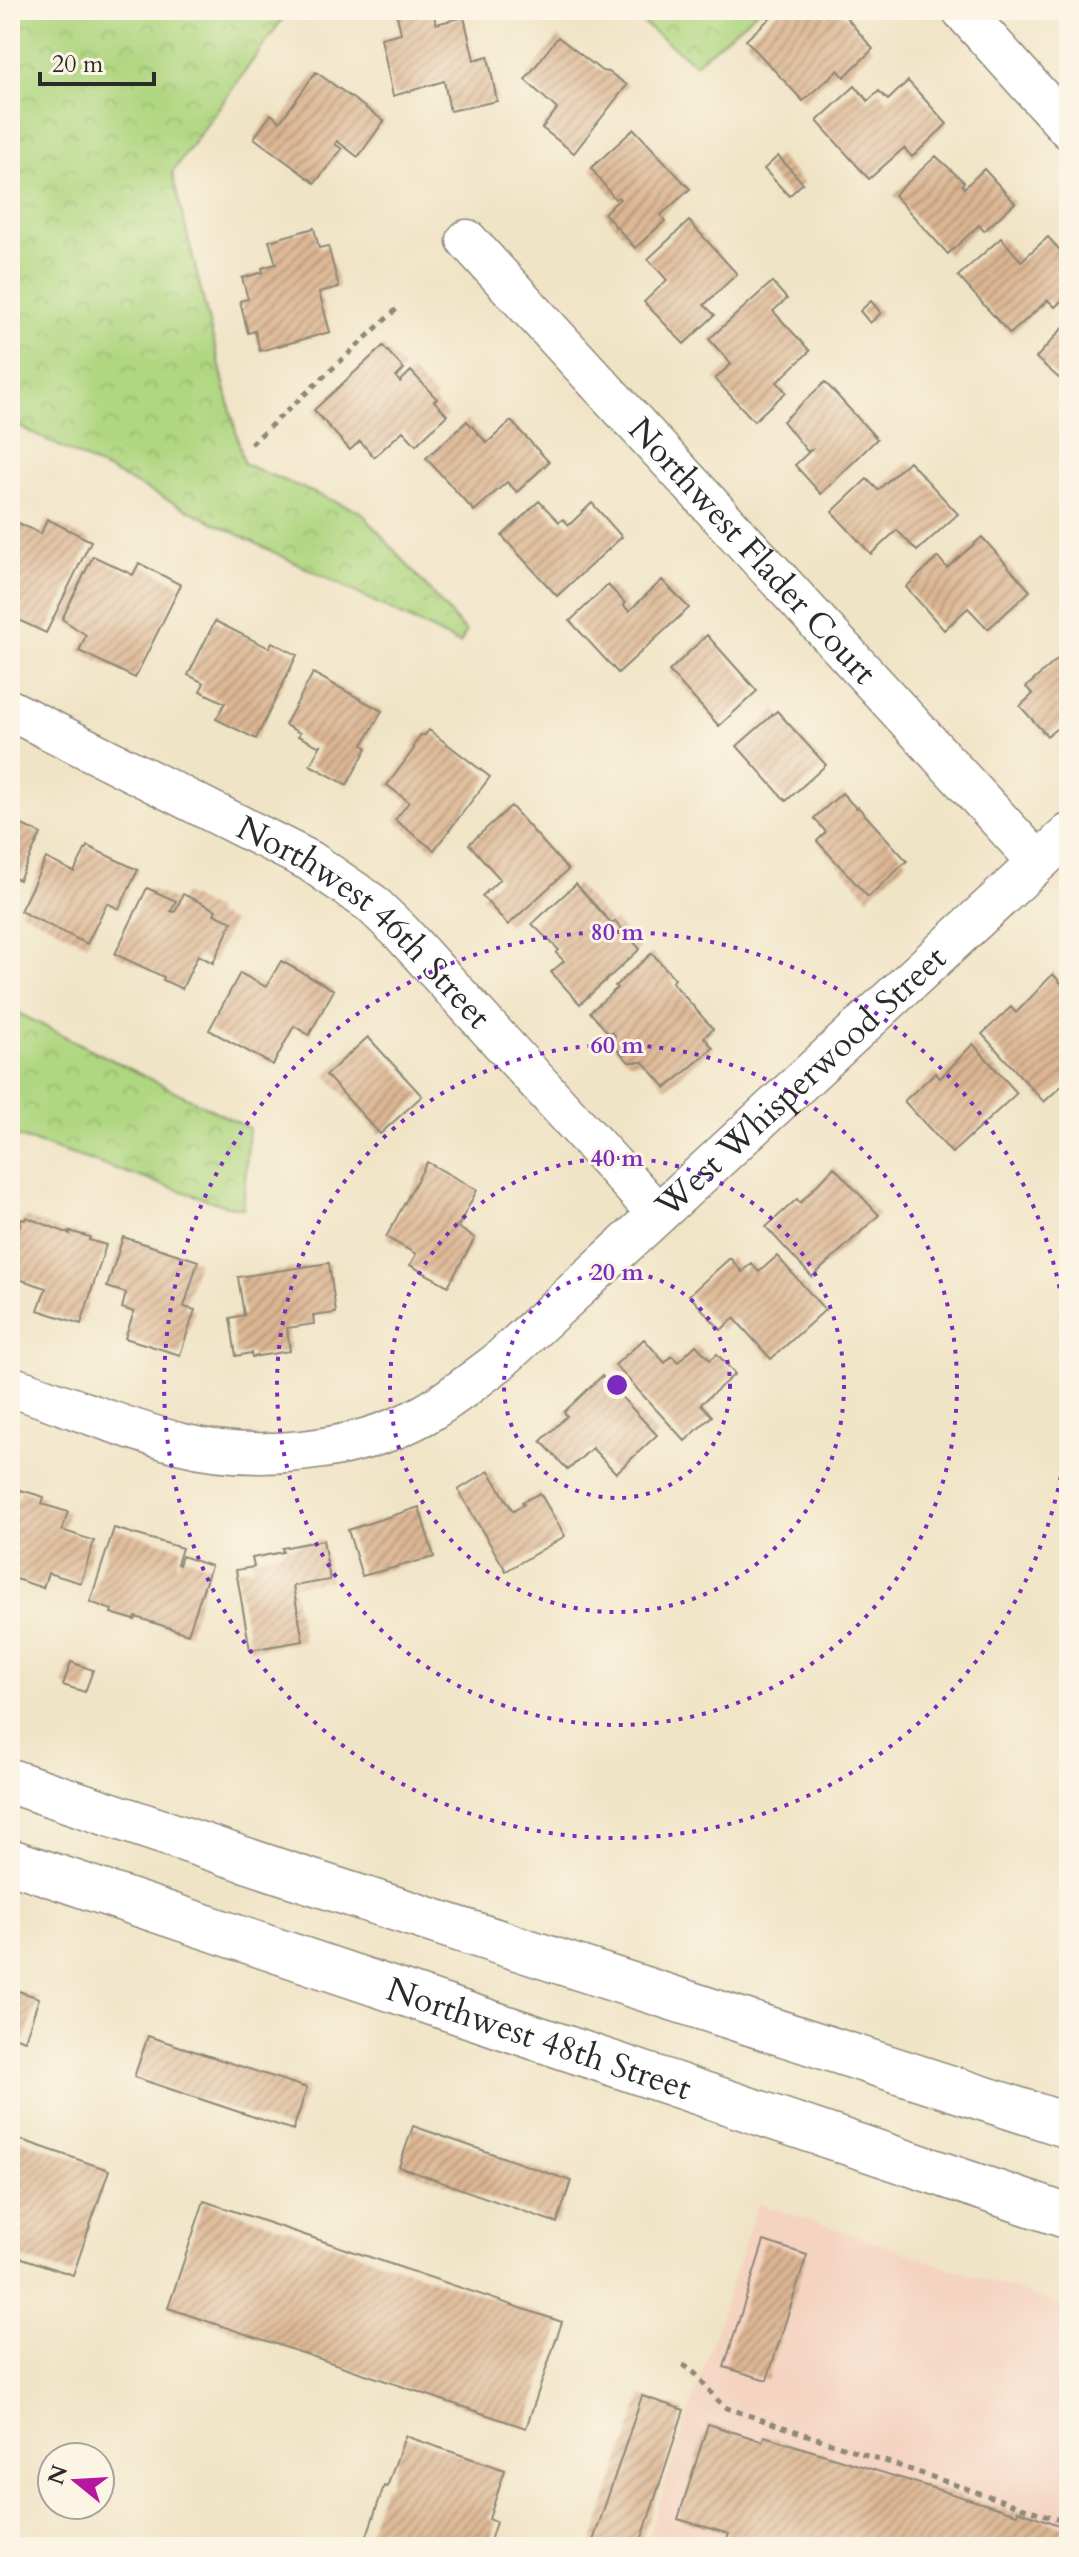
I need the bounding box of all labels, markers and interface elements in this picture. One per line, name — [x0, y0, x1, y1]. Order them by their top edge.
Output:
scale bar — [40, 36, 154, 86]
text: 20 m — [52, 48, 104, 81]
street label: Northwest Flader Court — [618, 407, 887, 695]
street label: Northwest 46th Street — [229, 805, 501, 1039]
text: 80 m — [590, 916, 644, 949]
street label: West Whisperwood Street — [645, 936, 957, 1229]
text: 60 m — [590, 1029, 644, 1062]
text: 40 m — [590, 1142, 644, 1175]
text: 20 m — [590, 1256, 644, 1289]
centre of rings — [603, 1371, 631, 1399]
street label: Northwest 48th Street — [381, 1966, 697, 2111]
north arrow — [36, 2441, 116, 2521]
text: N — [41, 2461, 75, 2489]

